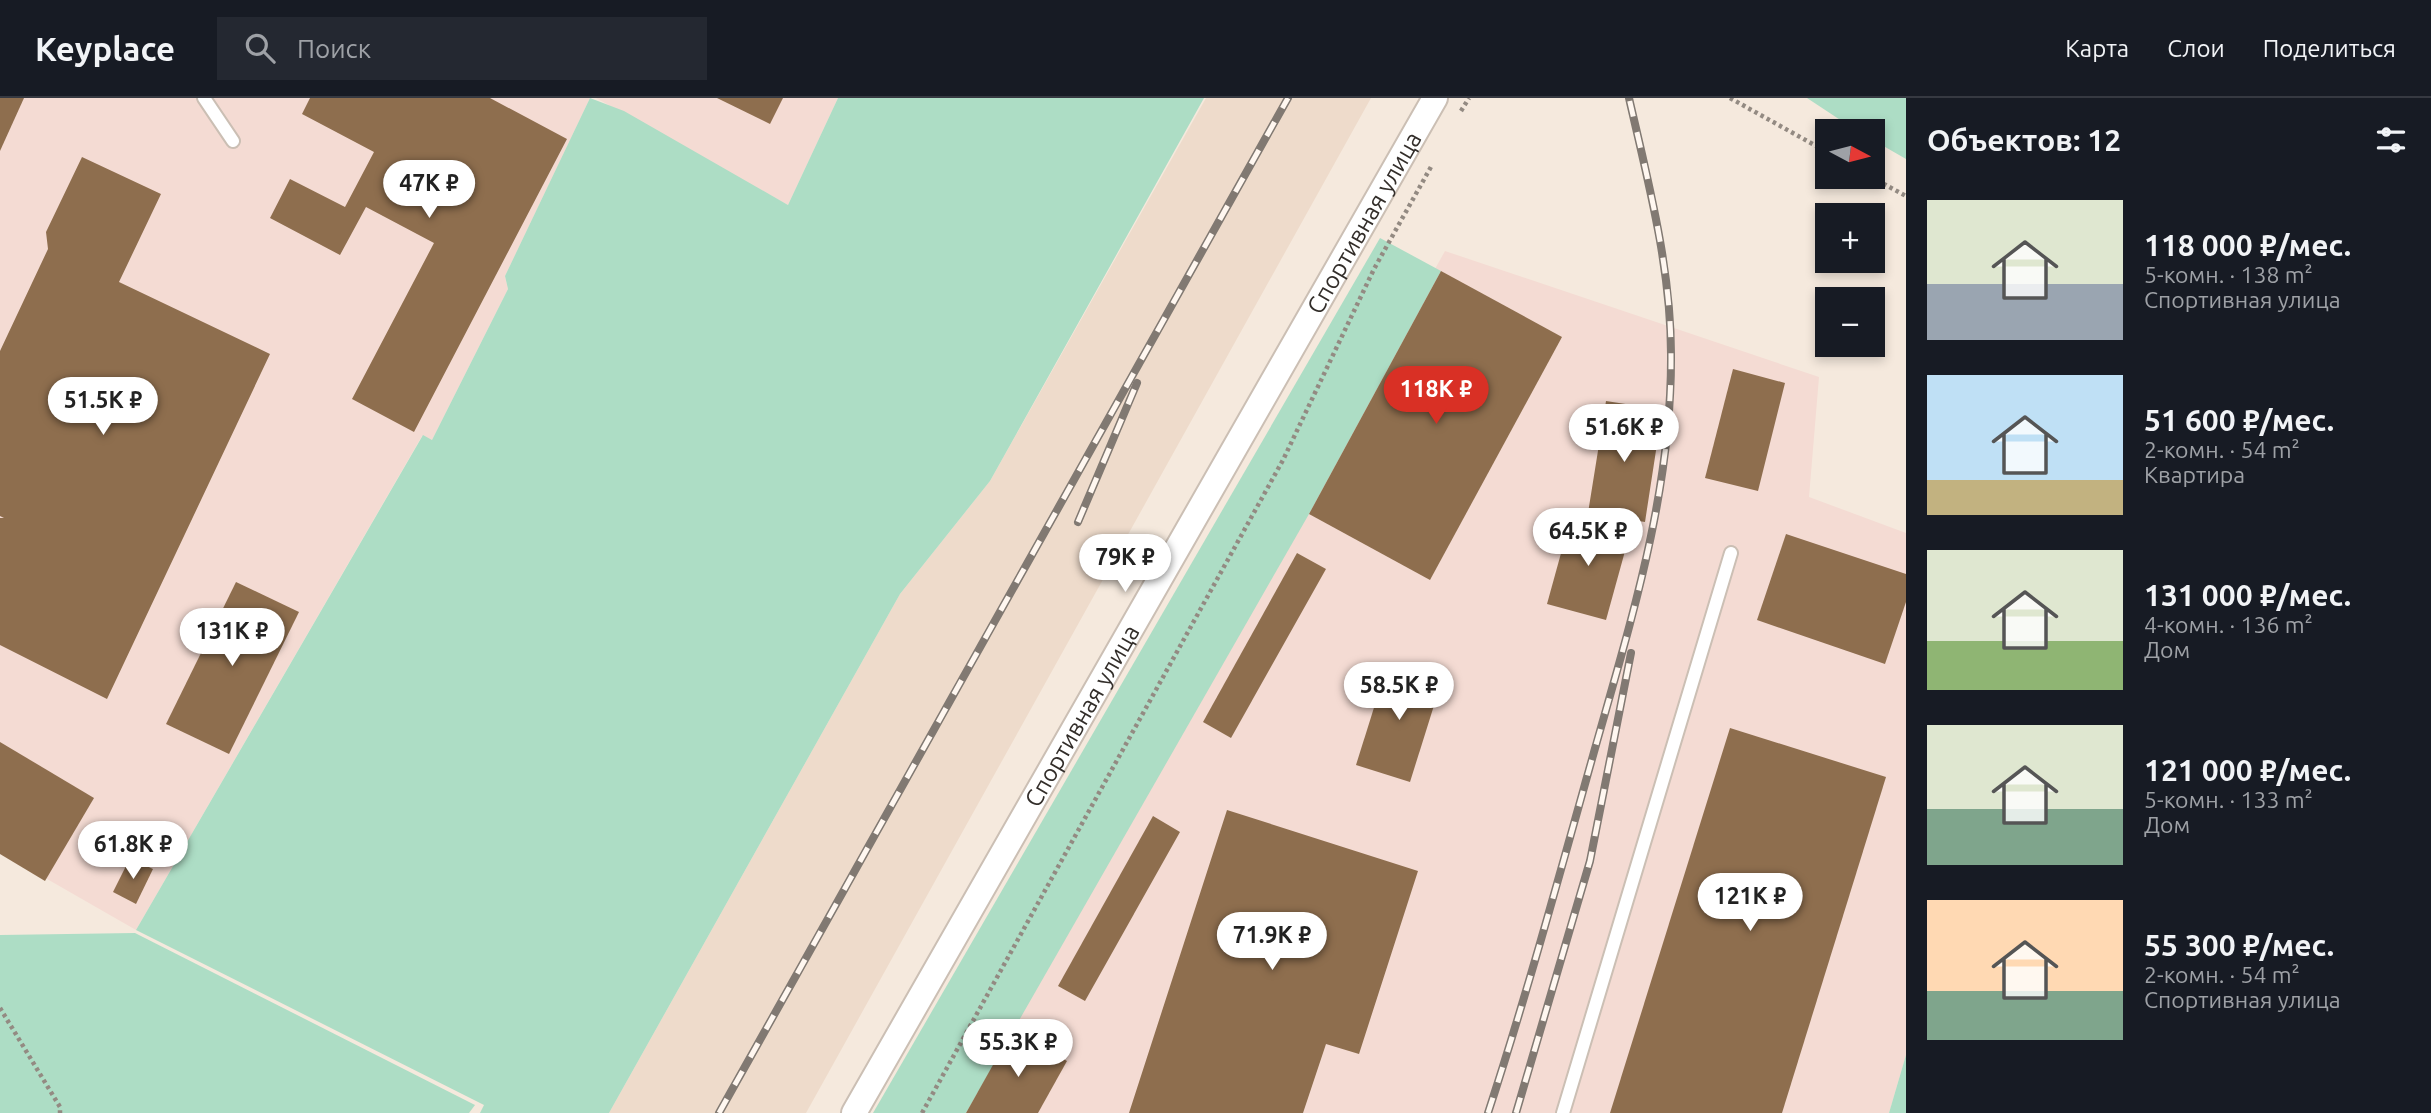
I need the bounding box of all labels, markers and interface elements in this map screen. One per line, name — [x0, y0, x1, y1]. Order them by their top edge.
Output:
search box — [217, 17, 707, 80]
icon: search — [241, 29, 279, 67]
text: Keyplace — [35, 30, 175, 67]
text: Поиск — [297, 34, 371, 63]
text: Карта — [2065, 35, 2129, 62]
text: Слои — [2167, 35, 2225, 62]
text: Поделиться — [2263, 35, 2396, 62]
north arrow — [1815, 119, 1885, 189]
map controls — [1815, 119, 1885, 357]
icon: filters — [2372, 121, 2410, 159]
text: Объектов: 12 — [1927, 123, 2121, 157]
street label: Спортивная улица — [1301, 127, 1426, 318]
pin: 47K ₽ — [380, 160, 478, 220]
text: 47K ₽ — [399, 170, 459, 195]
button: + — [1815, 203, 1885, 273]
icon: home — [1983, 228, 2067, 312]
text: 118 000 ₽/мес. — [2144, 228, 2351, 262]
text: 5-комн. · 138 m² — [2144, 262, 2313, 287]
button: − — [1815, 287, 1885, 357]
text: Спортивная улица — [2144, 287, 2341, 312]
pin: 118K ₽ — [1379, 366, 1493, 426]
text: 118K ₽ — [1400, 376, 1472, 401]
pin: 51.5K ₽ — [38, 378, 168, 437]
text: 51.5K ₽ — [64, 387, 142, 412]
icon: home — [1983, 403, 2067, 487]
text: 51 600 ₽/мес. — [2144, 403, 2334, 437]
pin: 51.6K ₽ — [1559, 404, 1689, 464]
text: 51.6K ₽ — [1585, 414, 1663, 439]
text: 2-комн. · 54 m² — [2144, 437, 2300, 462]
text: Квартира — [2144, 462, 2245, 487]
pin: 64.5K ₽ — [1523, 508, 1653, 568]
text: 64.5K ₽ — [1549, 518, 1627, 543]
pin: 79K ₽ — [1076, 534, 1174, 594]
text: 79K ₽ — [1095, 544, 1155, 569]
icon: home — [1983, 578, 2067, 662]
text: 131 000 ₽/мес. — [2144, 578, 2351, 612]
pin: 131K ₽ — [175, 608, 289, 668]
text: 4-комн. · 136 m² — [2144, 612, 2313, 637]
text: 131K ₽ — [196, 618, 268, 643]
street label: Спортивная улица — [1019, 620, 1144, 811]
text: Дом — [2144, 637, 2190, 662]
pin: 58.5K ₽ — [1334, 662, 1464, 722]
text: 58.5K ₽ — [1360, 672, 1438, 697]
icon: home — [1983, 753, 2067, 837]
text: 121 000 ₽/мес. — [2144, 753, 2351, 787]
text: 5-комн. · 133 m² — [2144, 787, 2313, 812]
text: Дом — [2144, 812, 2190, 837]
pin: 61.8K ₽ — [68, 822, 198, 881]
text: 61.8K ₽ — [94, 831, 172, 856]
pin: 121K ₽ — [1693, 874, 1807, 933]
text: 121K ₽ — [1714, 883, 1786, 908]
pin: 71.9K ₽ — [1207, 912, 1337, 972]
text: 71.9K ₽ — [1233, 922, 1311, 947]
icon: home — [1983, 928, 2067, 1012]
text: 55 300 ₽/мес. — [2144, 928, 2334, 962]
text: 2-комн. · 54 m² — [2144, 962, 2300, 987]
text: Спортивная улица — [2144, 987, 2341, 1012]
pin: 55.3K ₽ — [953, 1020, 1083, 1079]
text: 55.3K ₽ — [979, 1029, 1057, 1054]

